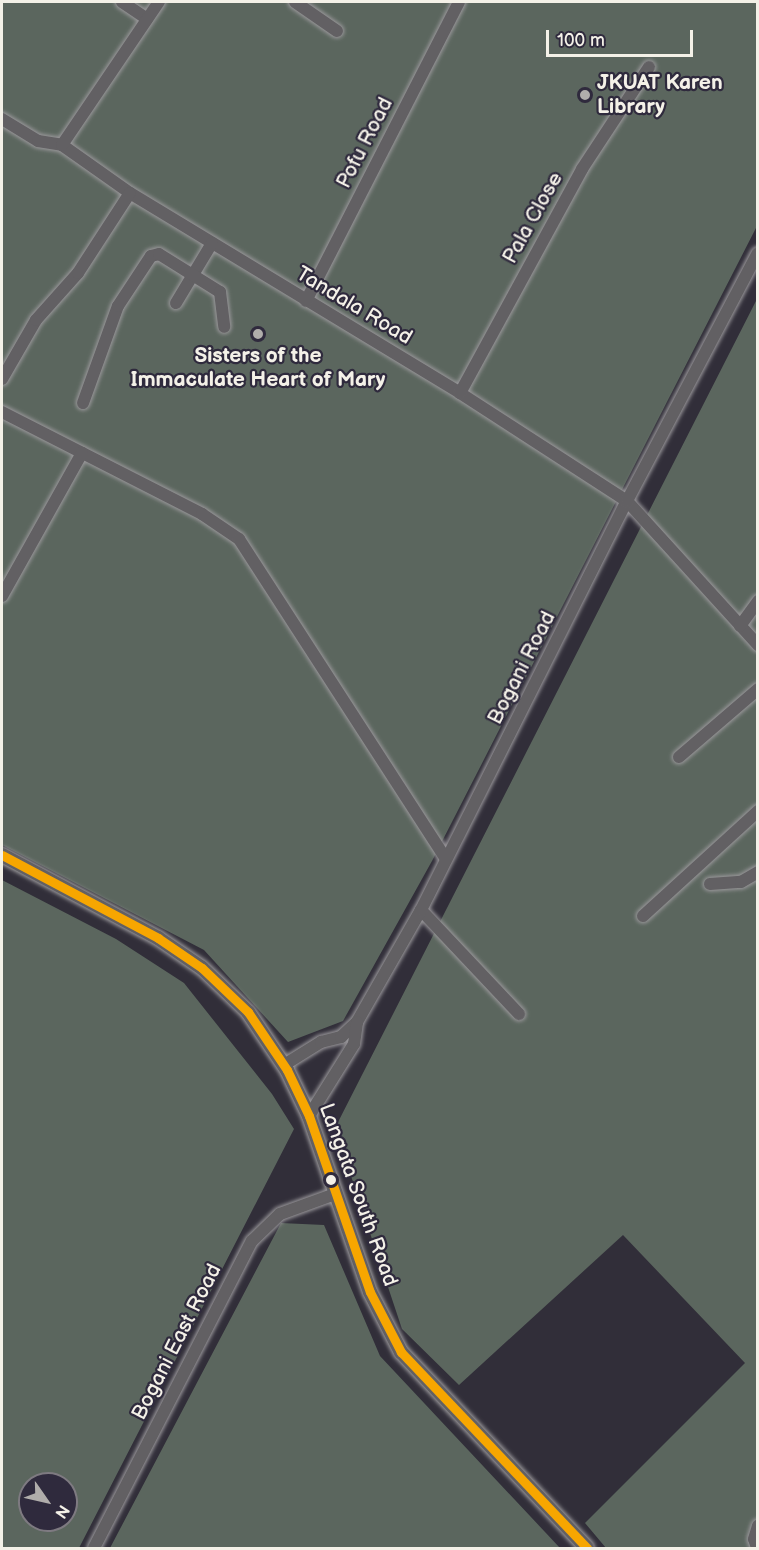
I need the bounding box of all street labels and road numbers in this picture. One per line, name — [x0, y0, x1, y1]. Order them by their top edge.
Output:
street label: Pofu Road — [331, 93, 399, 193]
street label: Pala Close — [498, 168, 568, 268]
street label: Tandala Road — [291, 261, 417, 351]
street label: Bogani Road — [483, 607, 561, 729]
street label: Langata South Road — [313, 1100, 403, 1290]
street label: Bogani East Road — [127, 1260, 227, 1424]

